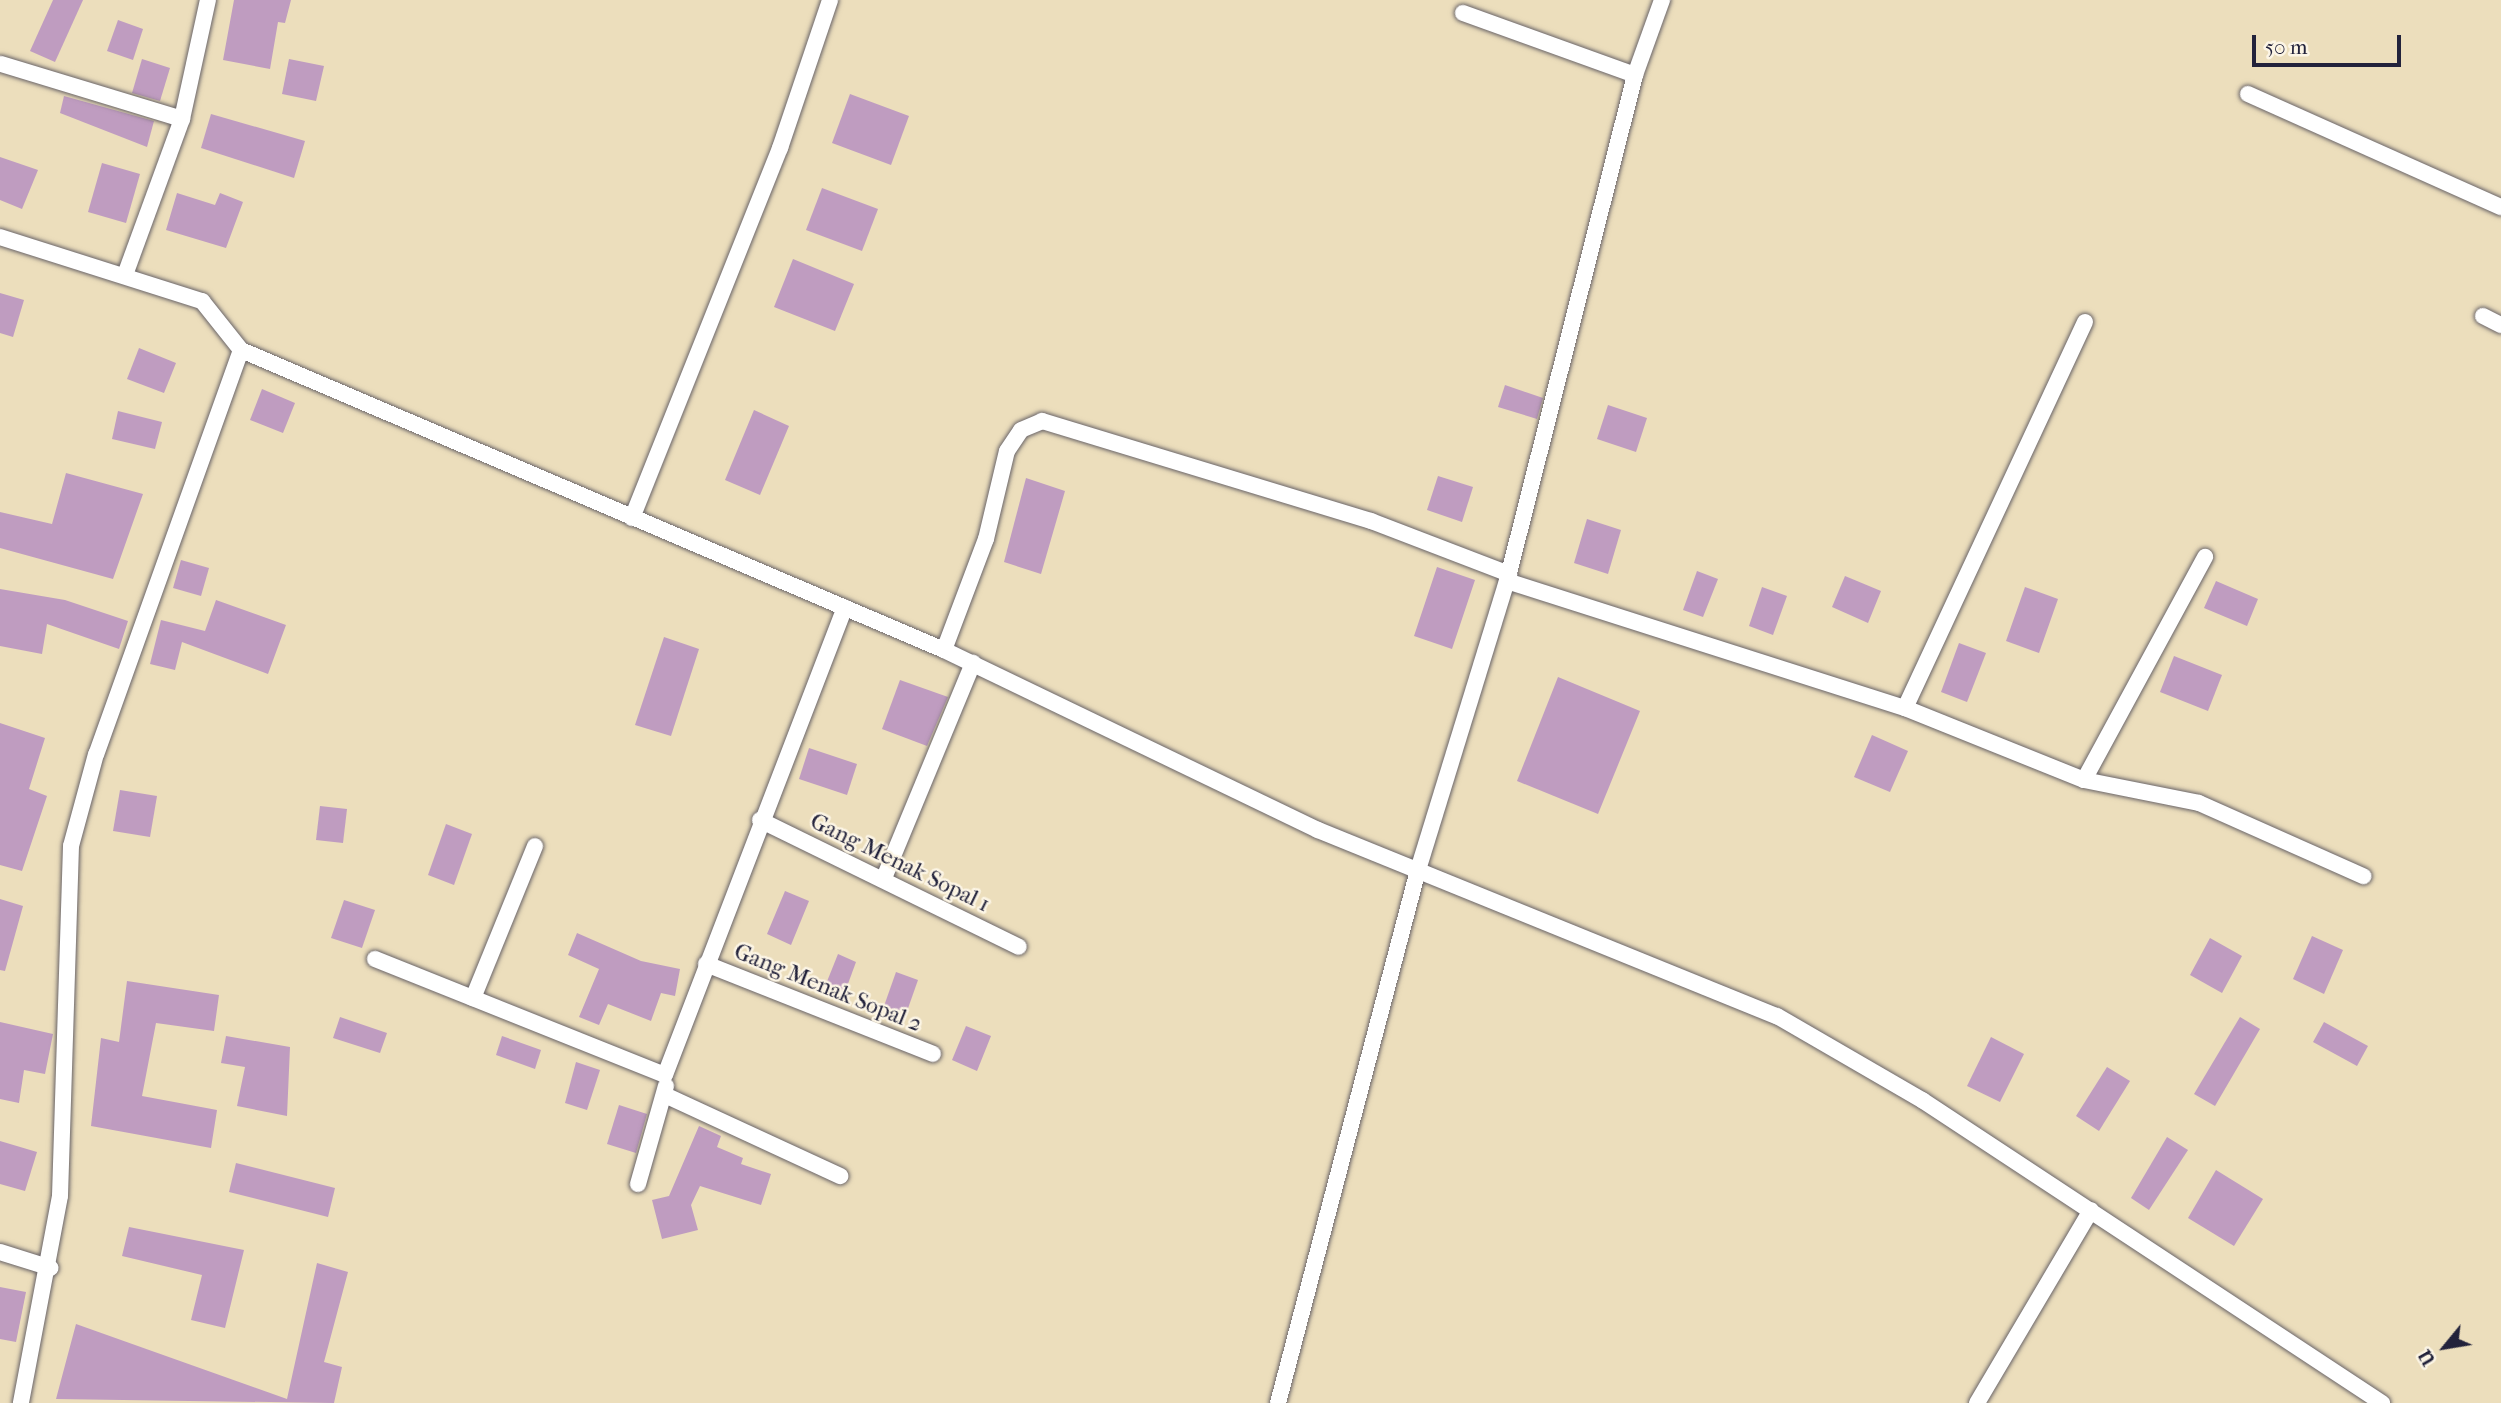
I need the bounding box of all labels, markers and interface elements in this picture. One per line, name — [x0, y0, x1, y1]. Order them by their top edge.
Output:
scale bar — [2256, 21, 2405, 65]
text: 50 m — [2265, 35, 2308, 59]
street label: Gang Menak Sopal 1 — [806, 808, 994, 918]
street label: Gang Menak Sopal 2 — [730, 938, 926, 1038]
north arrow — [2410, 1312, 2480, 1382]
text: U — [2414, 1346, 2440, 1369]

